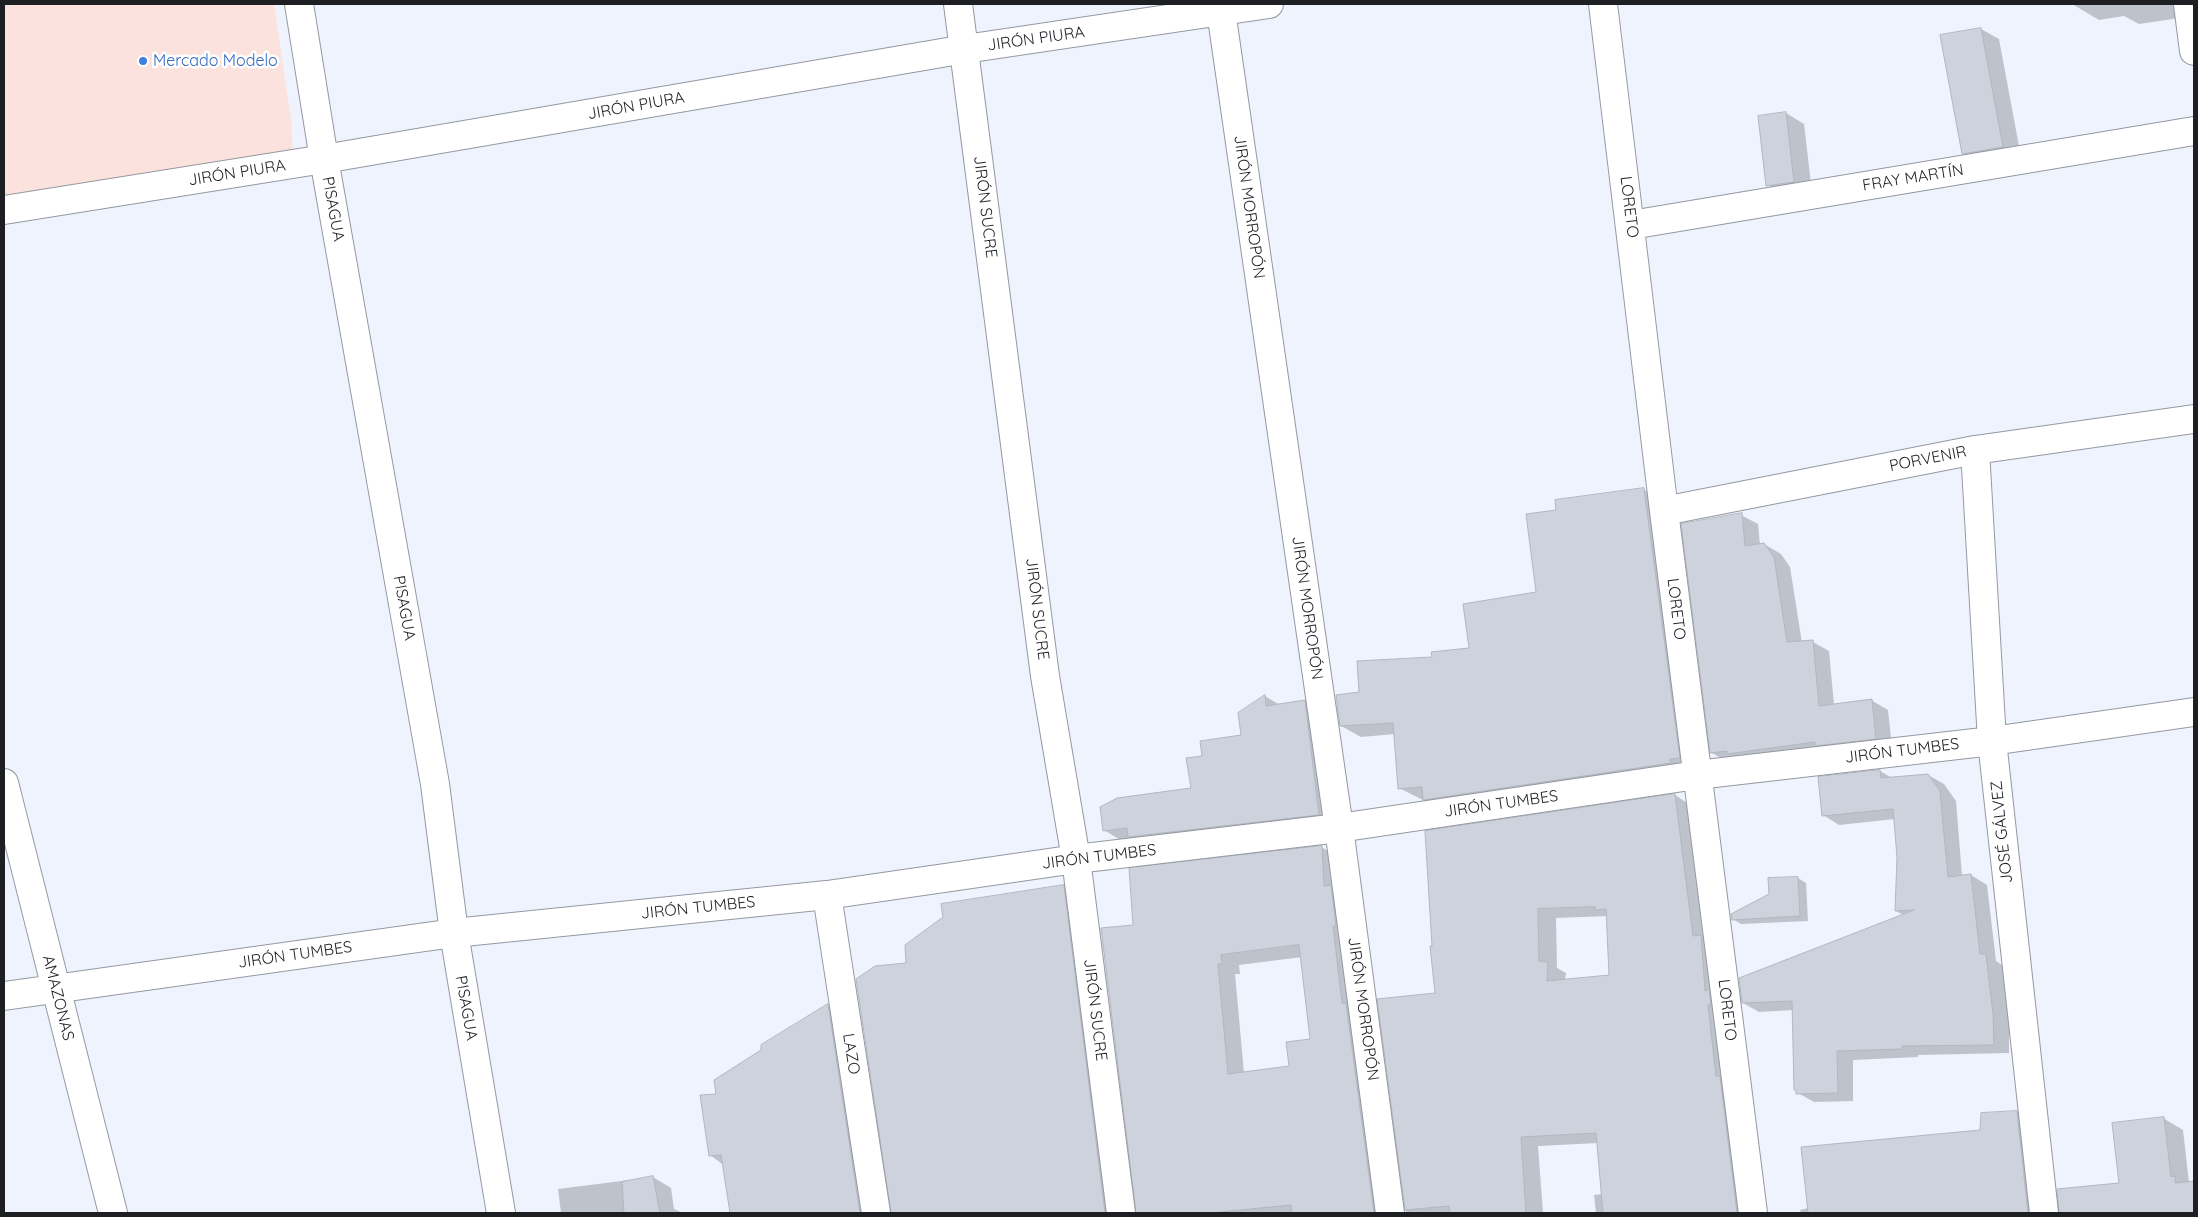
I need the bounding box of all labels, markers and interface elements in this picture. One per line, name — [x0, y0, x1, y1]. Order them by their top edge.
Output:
street label: JIRÓN PIURA — [986, 23, 1086, 55]
place label: Mercado Modelo — [153, 51, 278, 71]
marker: Mercado Modelo — [137, 55, 149, 67]
street label: JIRÓN PIURA — [586, 88, 686, 124]
street label: JIRÓN MORROPÓN — [1229, 134, 1269, 280]
street label: JIRÓN SUCRE — [969, 155, 1001, 259]
street label: JIRÓN PIURA — [187, 156, 287, 190]
street label: FRAY MARTÍN — [1861, 161, 1965, 195]
street label: PISAGUA — [318, 175, 348, 243]
street label: LORETO — [1616, 175, 1642, 239]
street label: PORVENIR — [1888, 442, 1968, 476]
street label: JIRÓN MORROPÓN — [1287, 535, 1327, 681]
street label: JIRÓN SUCRE — [1021, 557, 1053, 661]
street label: PISAGUA — [389, 574, 419, 642]
street label: LORETO — [1663, 577, 1689, 641]
street label: JIRÓN TUMBES — [1844, 734, 1960, 768]
street label: JOSÉ GÁLVEZ — [1987, 780, 2017, 884]
street label: JIRÓN TUMBES — [1443, 786, 1559, 822]
street label: JIRÓN TUMBES — [1041, 840, 1157, 874]
street label: JIRÓN TUMBES — [640, 892, 756, 924]
street label: JIRÓN MORROPÓN — [1343, 936, 1383, 1082]
street label: JIRÓN TUMBES — [237, 937, 353, 973]
street label: AMAZONAS — [38, 953, 78, 1043]
street label: JIRÓN SUCRE — [1079, 958, 1111, 1062]
street label: PISAGUA — [451, 974, 481, 1042]
street label: LORETO — [1714, 978, 1740, 1042]
street label: LAZO — [838, 1032, 864, 1076]

